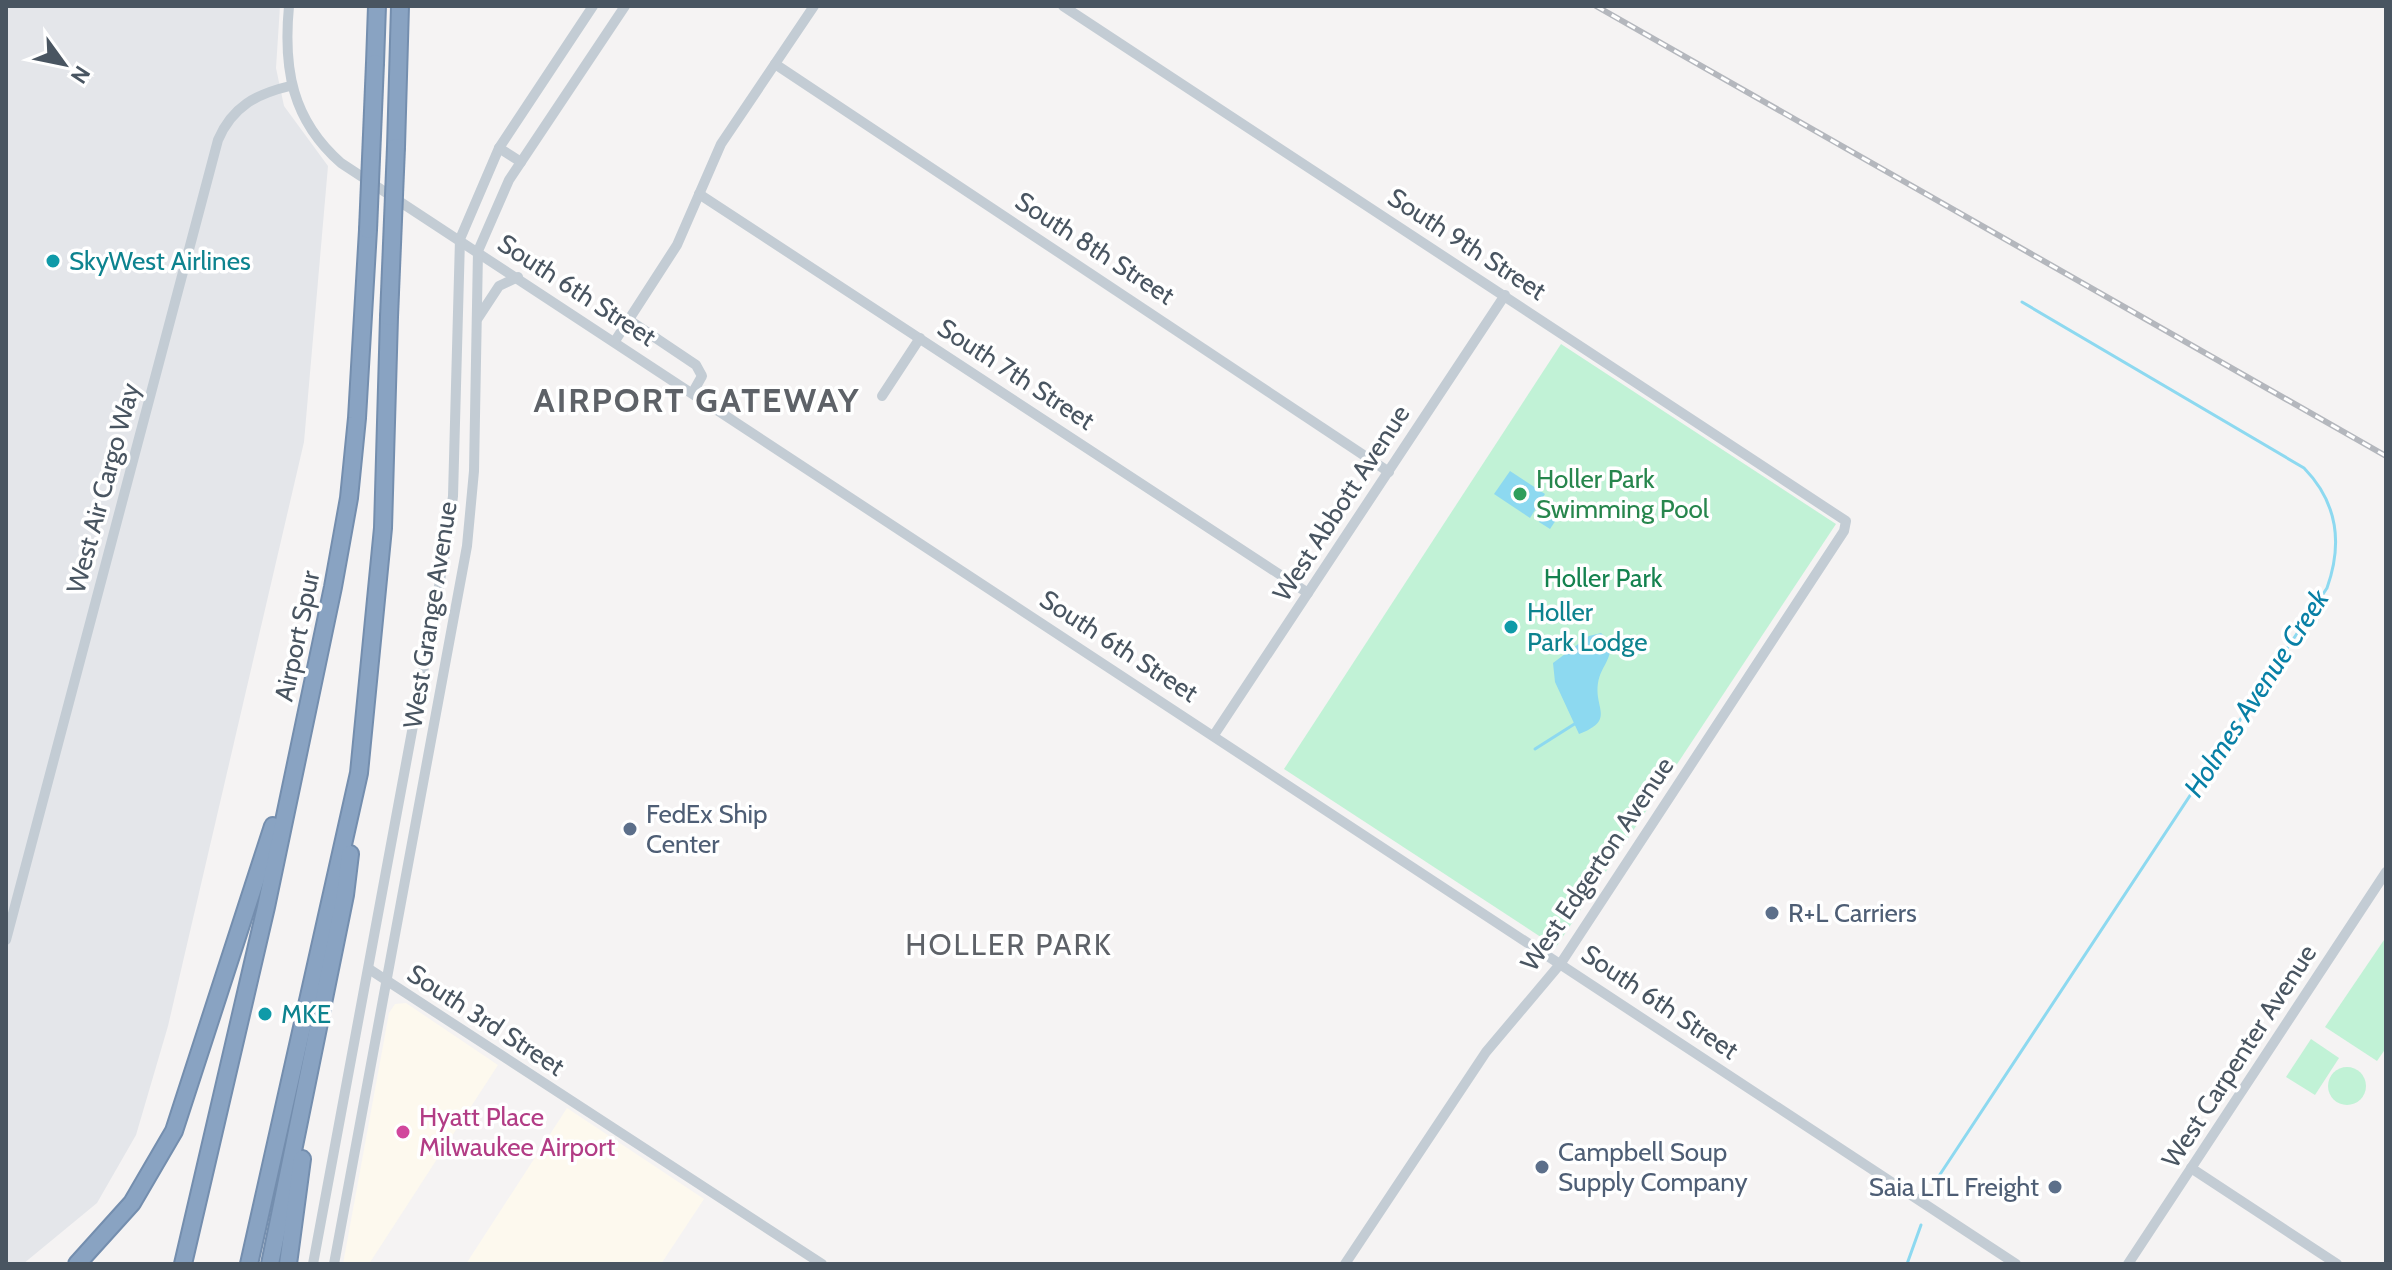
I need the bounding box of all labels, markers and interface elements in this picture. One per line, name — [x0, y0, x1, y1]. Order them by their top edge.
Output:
north arrow — [24, 24, 104, 104]
text: N — [65, 61, 96, 88]
street label: South 9th Street — [1382, 181, 1552, 307]
street label: South 8th Street — [1010, 185, 1181, 311]
street label: South 6th Street — [492, 227, 662, 353]
place label: SkyWest Airlines — [69, 245, 251, 277]
marker: SkyWest Airlines — [44, 252, 62, 270]
street label: South 7th Street — [932, 311, 1101, 437]
street label: West Air Cargo Way — [60, 379, 146, 597]
district label: AIRPORT GATEWAY — [533, 379, 861, 421]
street label: West Abbott Avenue — [1266, 399, 1416, 607]
place label: Holler Park Swimming Pool — [1536, 463, 1709, 525]
marker: Holler Park Swimming Pool — [1511, 485, 1529, 503]
street label: West Grange Avenue — [396, 499, 464, 731]
park label: Holler Park — [1544, 562, 1663, 594]
street label: Airport Spur — [268, 567, 327, 704]
water label: Holmes Avenue Creek — [2176, 582, 2336, 803]
street label: South 6th Street — [1034, 583, 1204, 709]
place label: Holler Park Lodge — [1527, 596, 1647, 658]
marker: Holler Park Lodge — [1502, 618, 1520, 636]
street label: West Edgerton Avenue — [1514, 751, 1680, 977]
place label: FedEx Ship Center — [646, 798, 768, 860]
marker: FedEx Ship Center — [621, 820, 639, 838]
place label: R+L Carriers — [1788, 897, 1917, 929]
marker: R+L Carriers — [1763, 904, 1781, 922]
district label: HOLLER PARK — [905, 926, 1113, 963]
street label: South 6th Street — [1576, 938, 1745, 1066]
street label: West Carpenter Avenue — [2155, 938, 2323, 1174]
street label: South 3rd Street — [401, 957, 571, 1083]
place label: MKE — [281, 998, 331, 1030]
marker: MKE — [256, 1005, 274, 1023]
place label: Hyatt Place Milwaukee Airport — [419, 1101, 616, 1163]
marker: Hyatt Place Milwaukee Airport — [394, 1123, 412, 1141]
place label: Campbell Soup Supply Company — [1558, 1136, 1748, 1198]
marker: Campbell Soup Supply Company — [1533, 1158, 1551, 1176]
place label: Saia LTL Freight — [1869, 1171, 2039, 1203]
marker: Saia LTL Freight — [2046, 1178, 2064, 1196]

